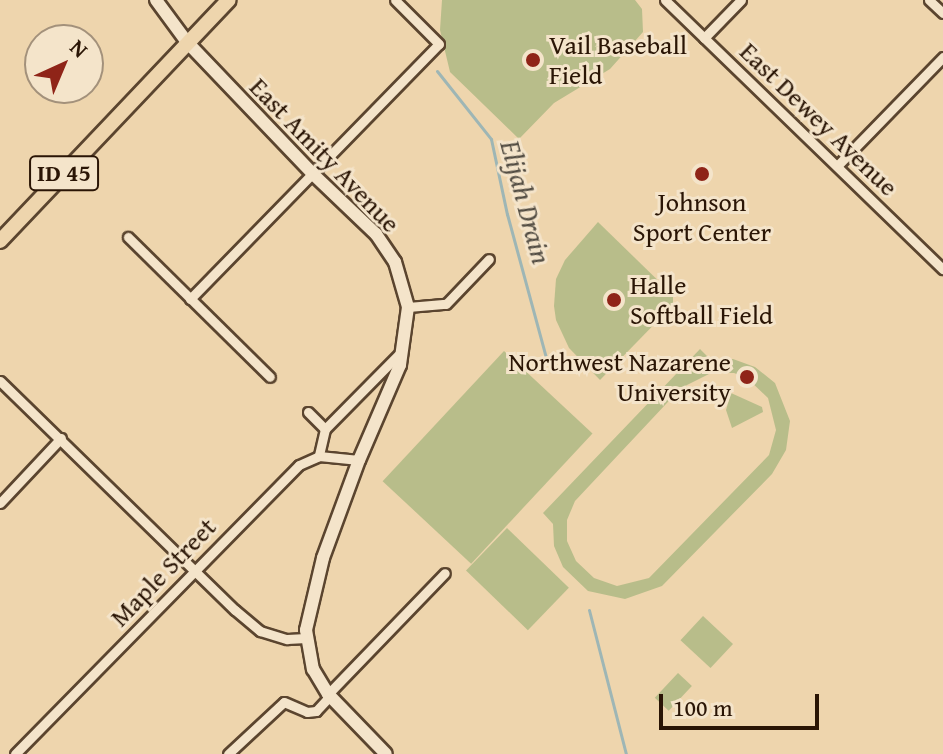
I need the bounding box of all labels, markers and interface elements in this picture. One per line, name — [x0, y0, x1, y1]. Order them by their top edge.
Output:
north arrow — [24, 24, 104, 104]
place label: Vail Baseball Field — [549, 29, 687, 90]
text: N — [63, 32, 96, 65]
street label: East Dewey Avenue — [734, 36, 904, 202]
marker: Vail Baseball Field — [524, 51, 542, 69]
street label: East Amity Avenue — [243, 71, 407, 239]
water label: Elijah Drain — [493, 137, 559, 267]
road number: ID 45 — [28, 153, 100, 193]
marker: Johnson Sport Center — [693, 165, 711, 183]
place label: Johnson Sport Center — [633, 186, 771, 248]
place label: Halle Softball Field — [630, 269, 773, 330]
marker: Halle Softball Field — [605, 291, 623, 309]
place label: Northwest Nazarene University — [509, 346, 731, 408]
marker: Northwest Nazarene University — [738, 368, 756, 386]
street label: Maple Street — [104, 511, 222, 633]
scale bar — [663, 678, 823, 728]
text: 100 m — [673, 690, 733, 725]

